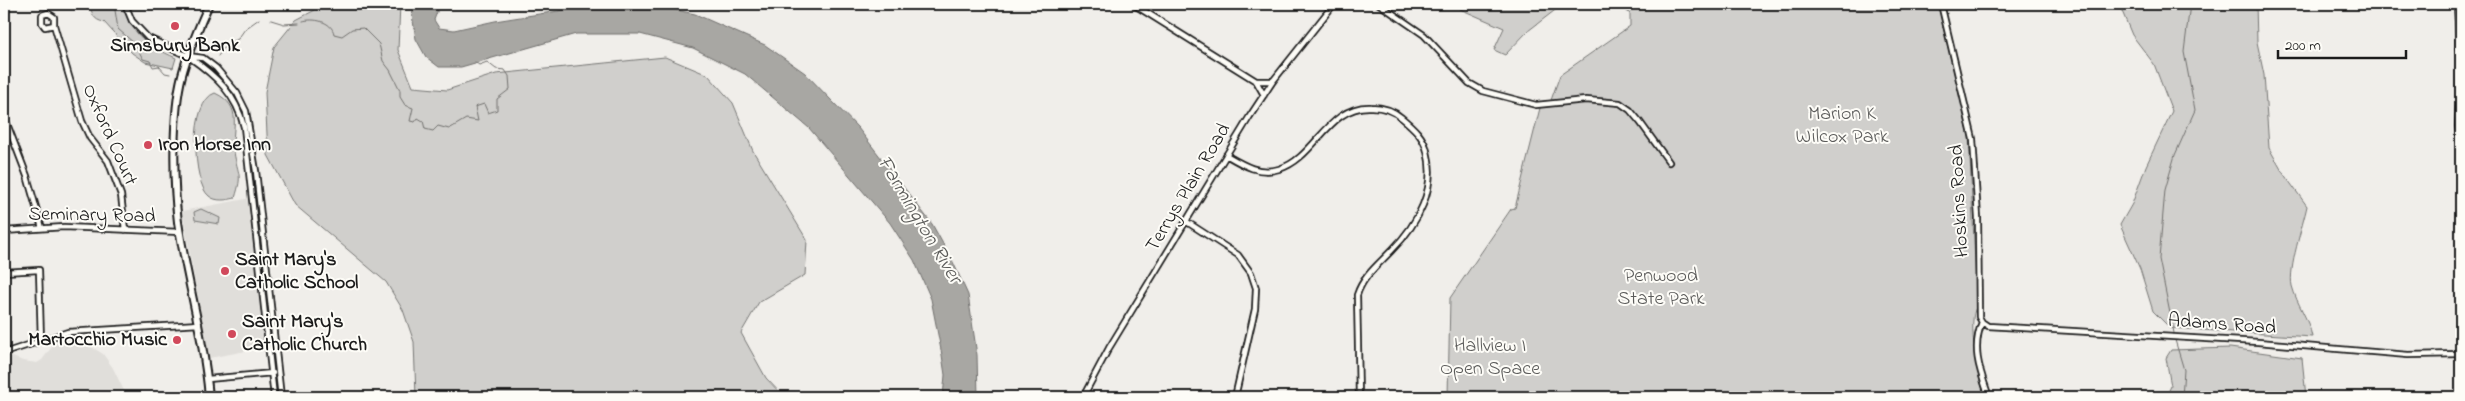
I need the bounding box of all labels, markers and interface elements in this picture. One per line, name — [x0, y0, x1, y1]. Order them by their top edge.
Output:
marker: Simsbury Bank — [169, 20, 181, 32]
scale bar — [2278, 28, 2405, 60]
place label: Simsbury Bank — [110, 32, 241, 62]
text: 200 m — [2285, 35, 2321, 57]
street label: Oxford Court — [74, 79, 144, 191]
park label: Marion K Wilcox Park — [1796, 100, 1889, 152]
street label: Terrys Plain Road — [1139, 118, 1239, 258]
place label: Iron Horse Inn — [158, 131, 271, 160]
marker: Iron Horse Inn — [142, 139, 154, 151]
street label: Hoskins Road — [1943, 144, 1977, 258]
water label: Farmington River — [868, 150, 970, 293]
street label: Seminary Road — [28, 200, 156, 232]
place label: Saint Mary's Catholic School — [235, 246, 358, 298]
park label: Penwood State Park — [1617, 262, 1705, 314]
marker: Saint Mary's Catholic School — [219, 265, 231, 277]
street label: Adams Road — [2167, 307, 2277, 343]
place label: Saint Mary's Catholic Church — [242, 308, 367, 360]
place label: Martocchio Music — [28, 326, 168, 355]
marker: Saint Mary's Catholic Church — [226, 328, 238, 340]
park label: Hallview I Open Space — [1440, 332, 1540, 384]
marker: Martocchio Music — [171, 334, 183, 346]

